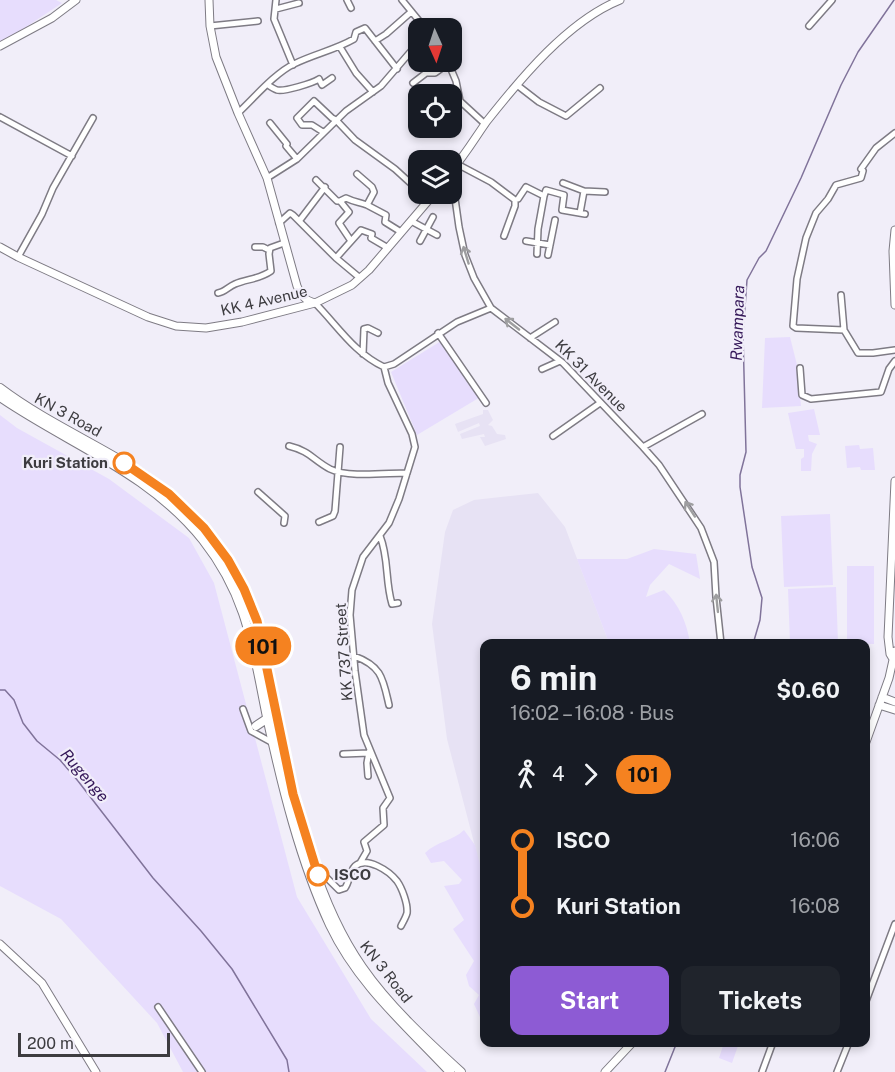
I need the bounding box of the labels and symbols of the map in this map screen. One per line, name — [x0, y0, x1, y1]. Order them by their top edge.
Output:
north arrow — [408, 18, 462, 72]
one-way arrow — [460, 246, 471, 265]
street label: KK 4 Avenue — [219, 282, 309, 319]
water label: Rwampara — [727, 285, 748, 361]
one-way arrow — [504, 317, 520, 330]
street label: KK 31 Avenue — [552, 336, 631, 415]
street label: KN 3 Road — [32, 389, 105, 440]
marker: Kuri Station — [113, 452, 135, 474]
place label: Kuri Station — [23, 454, 108, 471]
one-way arrow — [683, 501, 695, 518]
one-way arrow — [711, 593, 722, 613]
street label: KK 737 Street — [332, 602, 355, 702]
line badge: 101 — [228, 626, 298, 666]
water label: Rugenge — [56, 745, 113, 806]
marker: ISCO — [307, 864, 329, 886]
place label: ISCO — [334, 866, 371, 883]
street label: KN 3 Road — [357, 937, 416, 1006]
scale bar — [18, 1030, 170, 1058]

